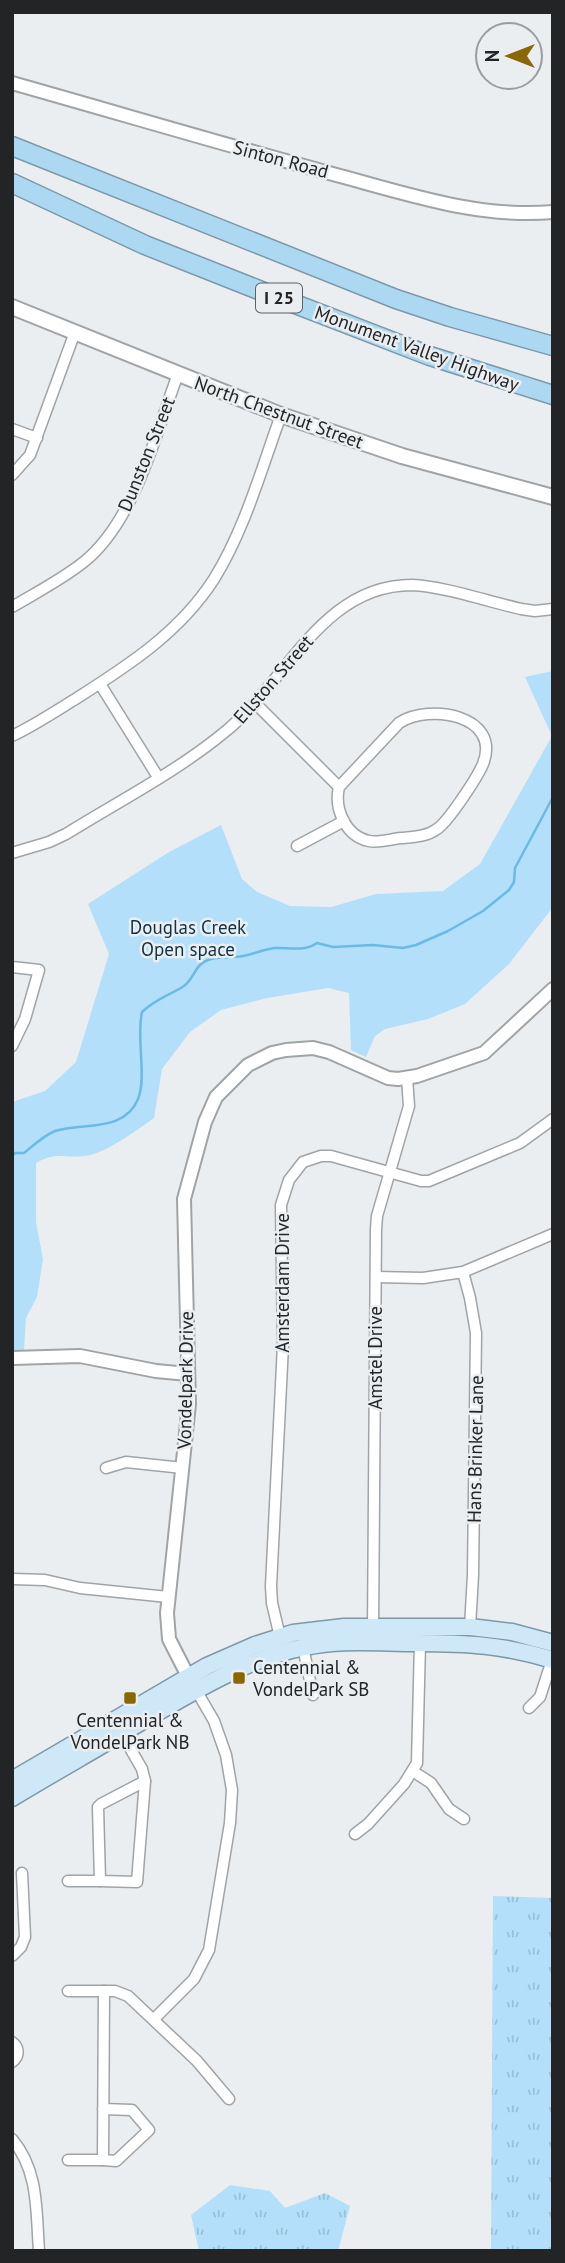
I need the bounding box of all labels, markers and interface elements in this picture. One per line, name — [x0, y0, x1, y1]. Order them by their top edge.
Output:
north arrow — [474, 21, 544, 91]
text: N — [480, 50, 504, 62]
street label: Sinton Road — [231, 135, 331, 183]
road number: I 25 — [256, 284, 302, 312]
street label: Monument Valley Highway — [311, 300, 523, 396]
street label: North Chestnut Street — [191, 370, 367, 454]
street label: Dunston Street — [112, 393, 180, 515]
street label: Ellston Street — [228, 629, 318, 728]
park label: Douglas Creek Open space — [130, 915, 246, 961]
street label: Amsterdam Drive — [270, 1213, 294, 1353]
street label: Amstel Drive — [363, 1306, 387, 1410]
street label: Vondelpark Drive — [172, 1311, 198, 1450]
street label: Hans Brinker Lane — [462, 1375, 488, 1523]
place label: Centennial & VondelPark SB — [252, 1655, 369, 1701]
marker: Centennial & VondelPark SB — [231, 1670, 247, 1686]
marker: Centennial & VondelPark NB — [122, 1690, 138, 1706]
place label: Centennial & VondelPark NB — [69, 1708, 190, 1754]

